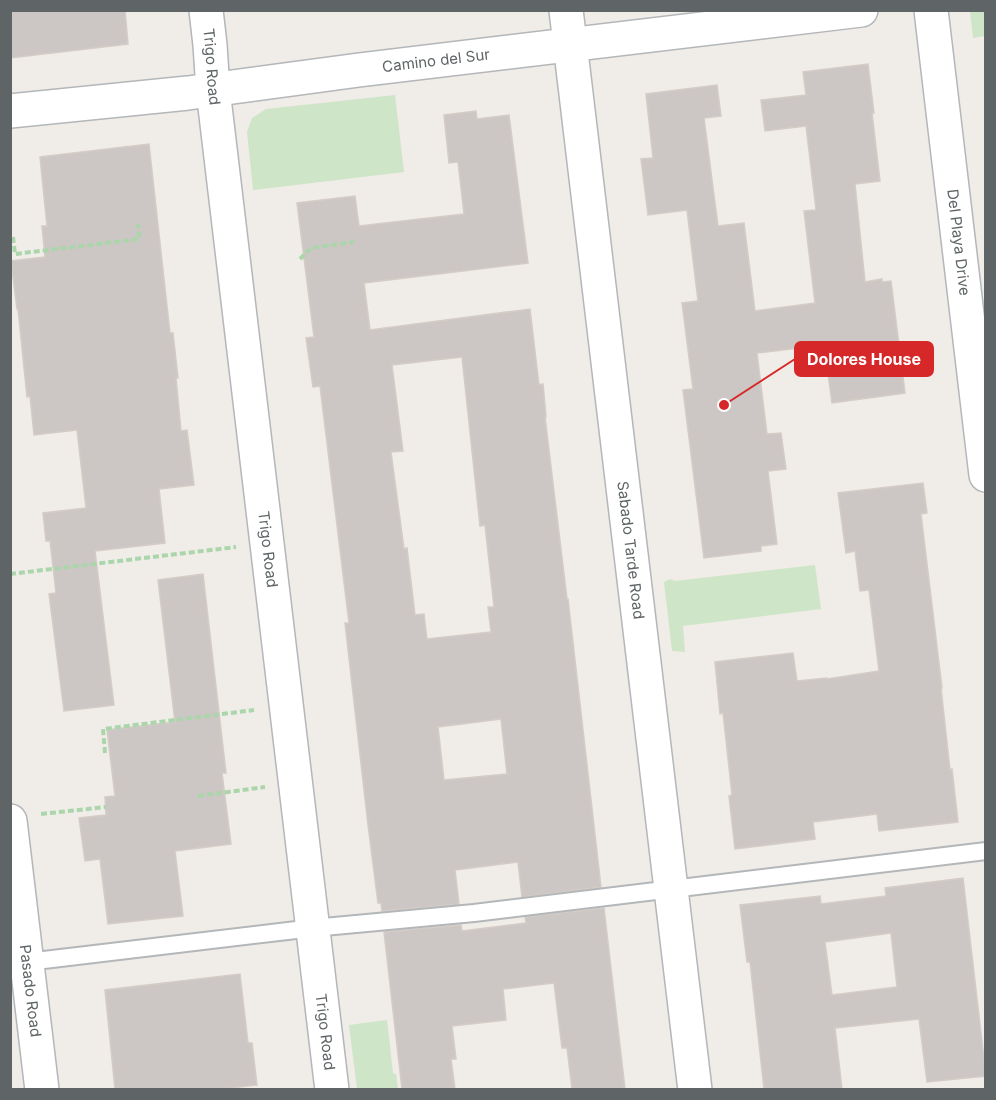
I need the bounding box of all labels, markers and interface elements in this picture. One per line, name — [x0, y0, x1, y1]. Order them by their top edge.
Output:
street label: Trigo Road — [199, 27, 225, 106]
street label: Camino del Sur — [381, 44, 491, 76]
street label: Del Playa Drive — [943, 188, 975, 297]
callout: Dolores House — [795, 342, 933, 376]
text: Dolores House — [807, 349, 921, 369]
street label: Sabado Tarde Road — [613, 480, 649, 620]
street label: Trigo Road — [254, 510, 282, 589]
street label: Pasado Road — [16, 943, 46, 1038]
street label: Trigo Road — [312, 993, 340, 1071]

